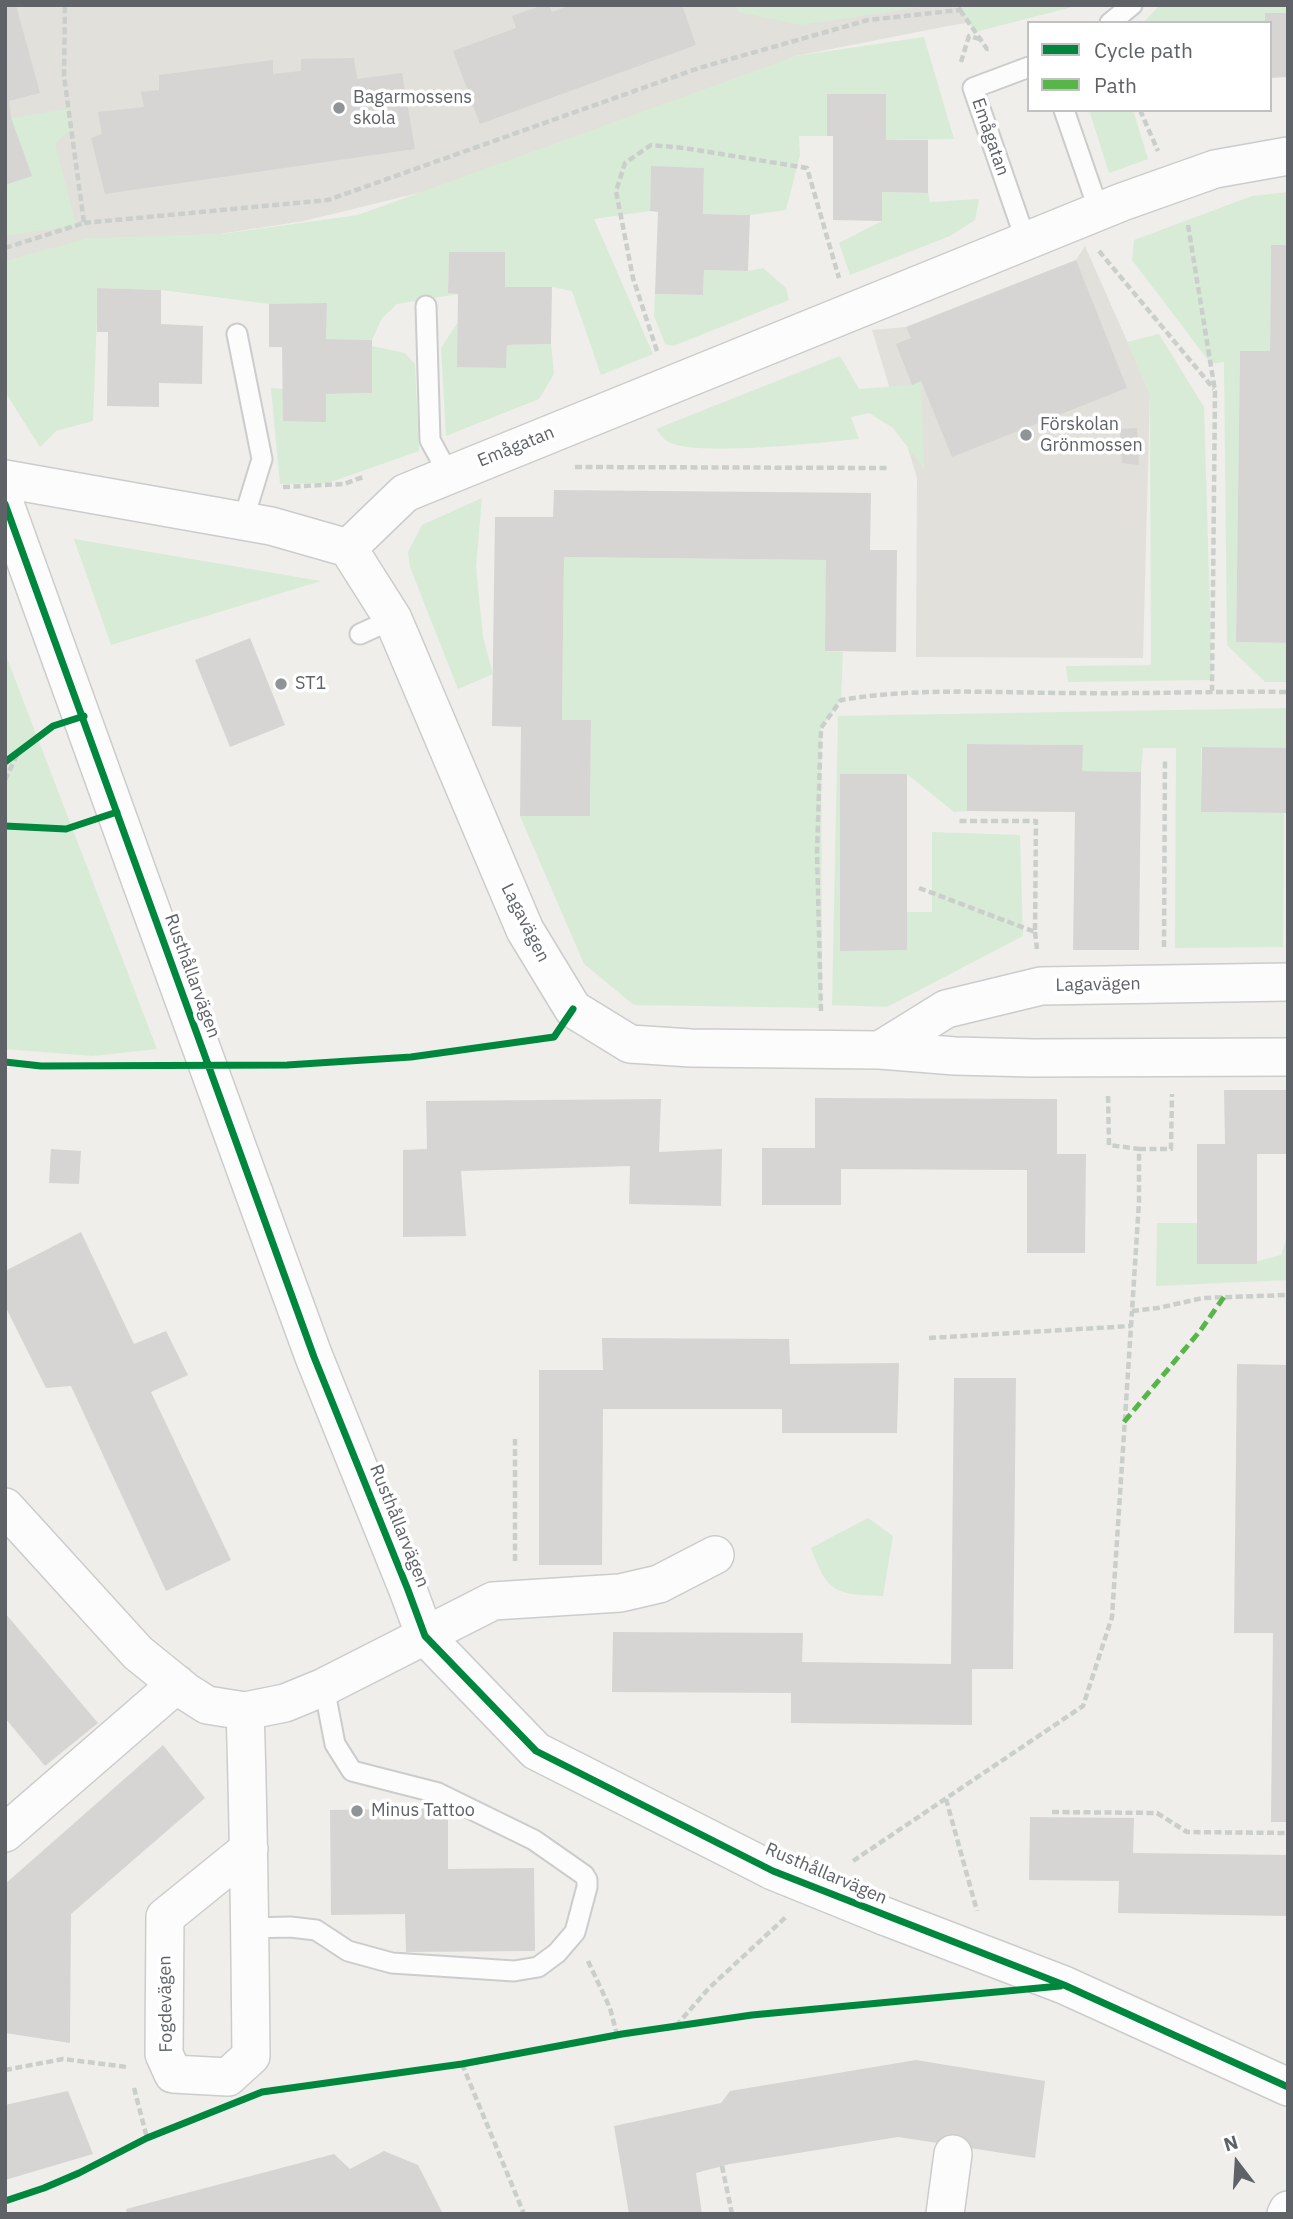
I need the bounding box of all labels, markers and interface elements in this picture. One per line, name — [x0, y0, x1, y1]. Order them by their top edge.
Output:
legend — [1027, 21, 1272, 112]
text: Cycle path — [1094, 36, 1193, 64]
text: Path — [1094, 71, 1137, 99]
place label: Bagarmossens skola — [353, 87, 472, 130]
street label: Emågatan — [967, 95, 1013, 179]
marker: Bagarmossens skola — [331, 100, 347, 116]
place label: Förskolan Grönmossen — [1040, 414, 1143, 457]
street label: Emågatan — [474, 422, 558, 472]
marker: Förskolan Grönmossen — [1018, 427, 1034, 443]
place label: ST1 — [295, 673, 326, 695]
marker: ST1 — [273, 676, 289, 692]
street label: Lagavägen — [496, 880, 554, 966]
street label: Rusthållarvägen — [160, 911, 224, 1041]
street label: Lagavägen — [1055, 973, 1141, 997]
street label: Rusthållarvägen — [365, 1461, 433, 1591]
place label: Minus Tattoo — [371, 1800, 475, 1822]
marker: Minus Tattoo — [349, 1803, 365, 1819]
street label: Rusthållarvägen — [762, 1839, 890, 1909]
street label: Fogdevägen — [154, 1955, 178, 2053]
north arrow — [1202, 2128, 1272, 2198]
text: N — [1221, 2129, 1241, 2156]

